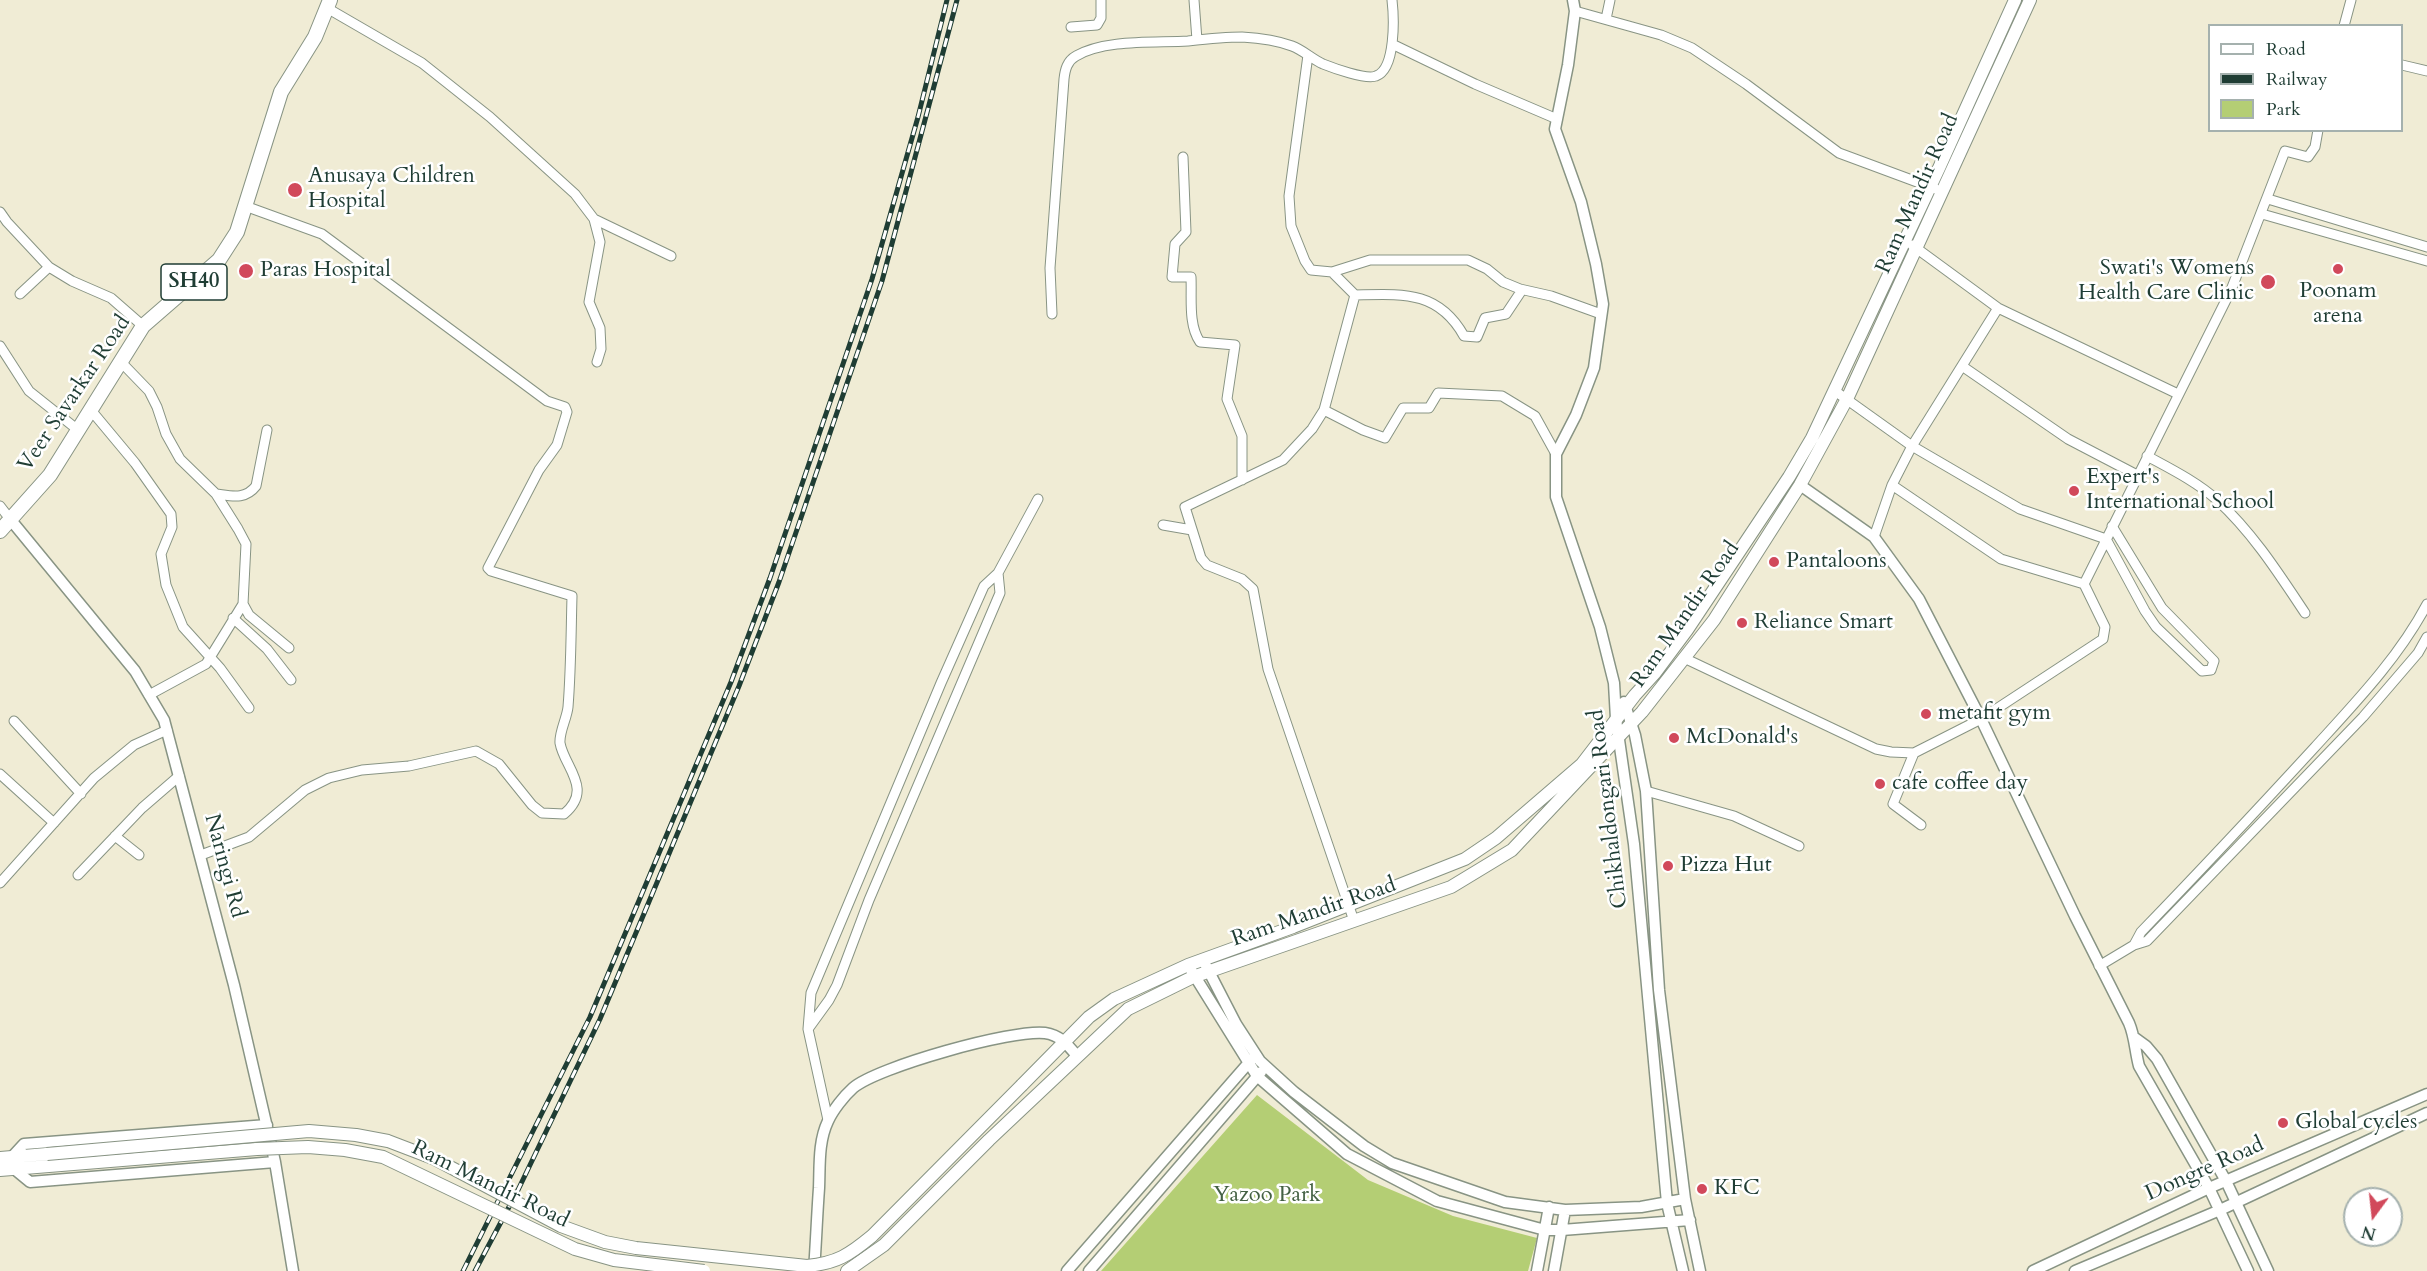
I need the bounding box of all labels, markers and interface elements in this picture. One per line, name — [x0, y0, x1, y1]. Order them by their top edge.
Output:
legend — [2208, 24, 2403, 132]
text: Road — [2266, 37, 2306, 62]
text: Railway — [2266, 67, 2328, 92]
text: Park — [2266, 97, 2301, 122]
street label: Ram Mandir Road — [1871, 110, 1965, 278]
place label: Anusaya Children Hospital — [308, 164, 475, 216]
marker: Anusaya Children Hospital — [286, 181, 304, 199]
place label: Swati's Womens Health Care Clinic — [2078, 256, 2254, 308]
place label: Paras Hospital — [260, 258, 391, 284]
marker: Paras Hospital — [237, 262, 255, 280]
marker: Poonam arena — [2331, 262, 2345, 276]
road number: SH40 — [161, 264, 227, 300]
marker: Swati's Womens Health Care Clinic — [2259, 273, 2277, 291]
place label: Poonam arena — [2299, 279, 2377, 330]
street label: Veer Savarkar Road — [13, 311, 137, 477]
place label: Expert's International School — [2086, 465, 2274, 516]
marker: Expert's International School — [2067, 484, 2081, 498]
street label: Ram Mandir Road — [1626, 537, 1746, 693]
place label: Pantaloons — [1786, 549, 1887, 575]
marker: Pantaloons — [1767, 555, 1781, 569]
place label: Reliance Smart — [1754, 610, 1893, 636]
marker: Reliance Smart — [1735, 616, 1749, 630]
place label: metafit gym — [1938, 701, 2051, 727]
marker: metafit gym — [1919, 707, 1933, 721]
street label: Chikhaldongari Road — [1584, 708, 1634, 910]
place label: McDonald's — [1686, 725, 1798, 751]
marker: McDonald's — [1667, 731, 1681, 745]
place label: cafe coffee day — [1892, 771, 2028, 797]
marker: cafe coffee day — [1873, 777, 1887, 791]
street label: Naringi Rd — [197, 811, 251, 921]
place label: Pizza Hut — [1680, 853, 1772, 879]
marker: Pizza Hut — [1661, 859, 1675, 873]
street label: Ram Mandir Road — [1228, 872, 1400, 954]
place label: Global cycles — [2295, 1110, 2417, 1136]
marker: Global cycles — [2276, 1116, 2290, 1130]
street label: Dongre Road — [2142, 1132, 2268, 1208]
street label: Ram Mandir Road — [407, 1135, 573, 1235]
place label: KFC — [1714, 1176, 1760, 1202]
marker: KFC — [1695, 1182, 1709, 1196]
park label: Yazoo Park — [1213, 1183, 1321, 1209]
north arrow — [2343, 1187, 2403, 1247]
text: N — [2359, 1220, 2378, 1245]

